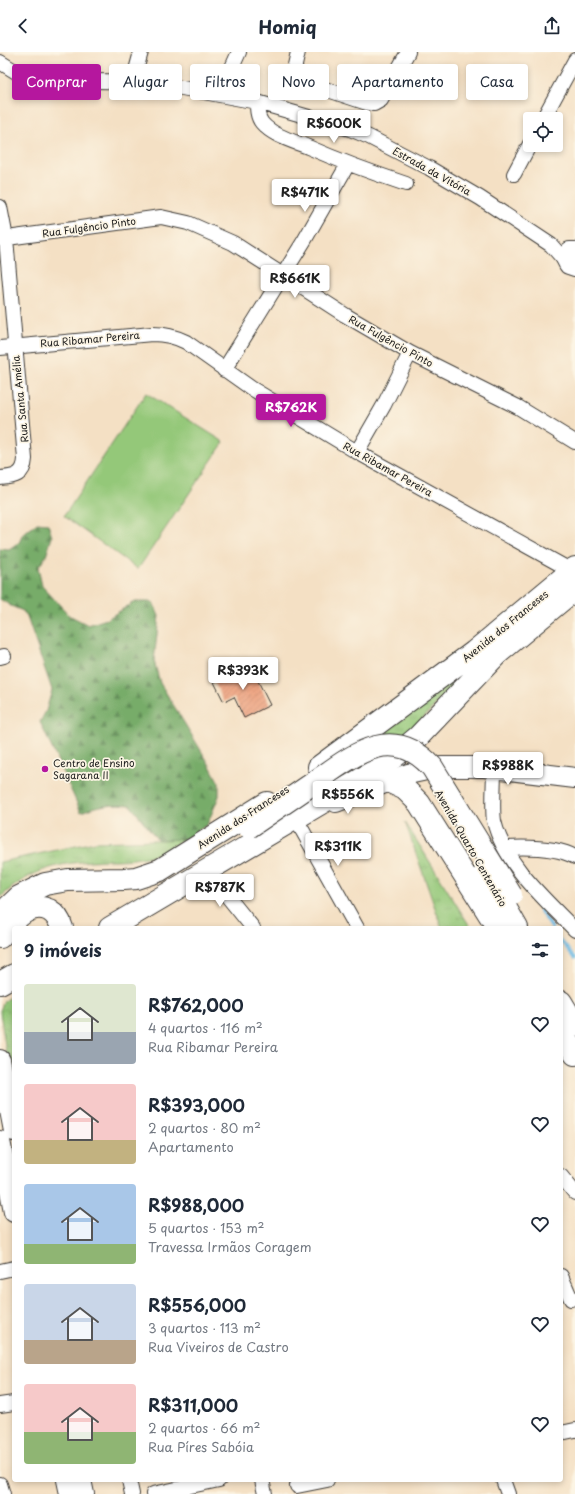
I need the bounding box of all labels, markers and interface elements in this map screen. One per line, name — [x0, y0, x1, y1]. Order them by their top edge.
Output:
text: Homiq — [258, 13, 317, 40]
icon: back — [12, 15, 34, 37]
icon: share — [541, 15, 563, 37]
chip: Comprar — [12, 64, 101, 100]
chip: Alugar — [109, 64, 182, 100]
chip: Filtros — [190, 64, 260, 100]
chip: Novo — [268, 64, 329, 100]
chip: Apartamento — [337, 64, 458, 100]
chip: Casa — [466, 64, 528, 100]
pin: R$600K — [301, 110, 367, 144]
map controls — [523, 112, 563, 152]
button: locate — [523, 112, 563, 152]
text: R$600K — [307, 113, 361, 132]
street label: Estrada da Vitória — [390, 143, 475, 199]
pin: R$471K — [272, 179, 338, 213]
text: R$471K — [281, 182, 329, 201]
street label: Rua Fulgêncio Pinto — [41, 212, 137, 241]
pin: R$661K — [262, 265, 328, 299]
text: R$661K — [270, 268, 320, 287]
street label: Rua Fulgêncio Pinto — [346, 311, 437, 370]
street label: Rua Ribamar Pereira — [40, 327, 141, 350]
street label: Rua Santa Amélia — [7, 354, 32, 443]
pin: R$762K — [258, 394, 324, 428]
text: R$762K — [265, 397, 317, 416]
street label: Rua Ribamar Pereira — [341, 438, 436, 500]
street label: Avenida dos Franceses — [458, 586, 551, 665]
pin: R$393K — [210, 657, 276, 691]
text: R$393K — [217, 660, 269, 679]
pin: R$988K — [475, 752, 541, 786]
place label: Centro de Ensino Sagarana II — [53, 755, 135, 782]
text: R$988K — [482, 755, 534, 774]
marker: Centro de Ensino Sagarana II — [40, 764, 50, 774]
street label: Avenida dos Franceses — [194, 781, 292, 852]
pin: R$556K — [315, 781, 381, 815]
text: R$556K — [322, 784, 374, 803]
street label: Avenida Quarto Centenário — [432, 786, 511, 909]
pin: R$311K — [305, 833, 371, 867]
text: R$311K — [314, 836, 362, 855]
pin: R$787K — [187, 874, 253, 908]
text: R$787K — [195, 877, 245, 896]
text: 9 imóveis — [24, 937, 102, 963]
icon: filters — [529, 939, 551, 961]
text: R$762,000 — [148, 992, 244, 1018]
icon: home — [56, 1000, 104, 1048]
icon: heart — [529, 1013, 551, 1035]
text: 4 quartos · 116 m² — [148, 1018, 263, 1037]
text: Rua Ribamar Pereira — [148, 1037, 278, 1056]
text: R$393,000 — [148, 1092, 245, 1118]
icon: home — [56, 1100, 104, 1148]
icon: heart — [529, 1113, 551, 1135]
text: 2 quartos · 80 m² — [148, 1118, 261, 1137]
text: Apartamento — [148, 1137, 234, 1156]
text: R$988,000 — [148, 1192, 244, 1218]
icon: home — [56, 1200, 104, 1248]
icon: heart — [529, 1213, 551, 1235]
text: 5 quartos · 153 m² — [148, 1218, 264, 1237]
text: Travessa Irmãos Coragem — [148, 1237, 312, 1256]
text: R$556,000 — [148, 1292, 246, 1318]
icon: home — [56, 1300, 104, 1348]
icon: heart — [529, 1313, 551, 1335]
text: 3 quartos · 113 m² — [148, 1318, 261, 1337]
text: Rua Viveiros de Castro — [148, 1337, 289, 1356]
text: R$311,000 — [148, 1392, 238, 1418]
icon: home — [56, 1400, 104, 1448]
icon: heart — [529, 1413, 551, 1435]
text: 2 quartos · 66 m² — [148, 1418, 261, 1437]
text: Rua Píres Sabóia — [148, 1437, 254, 1456]

